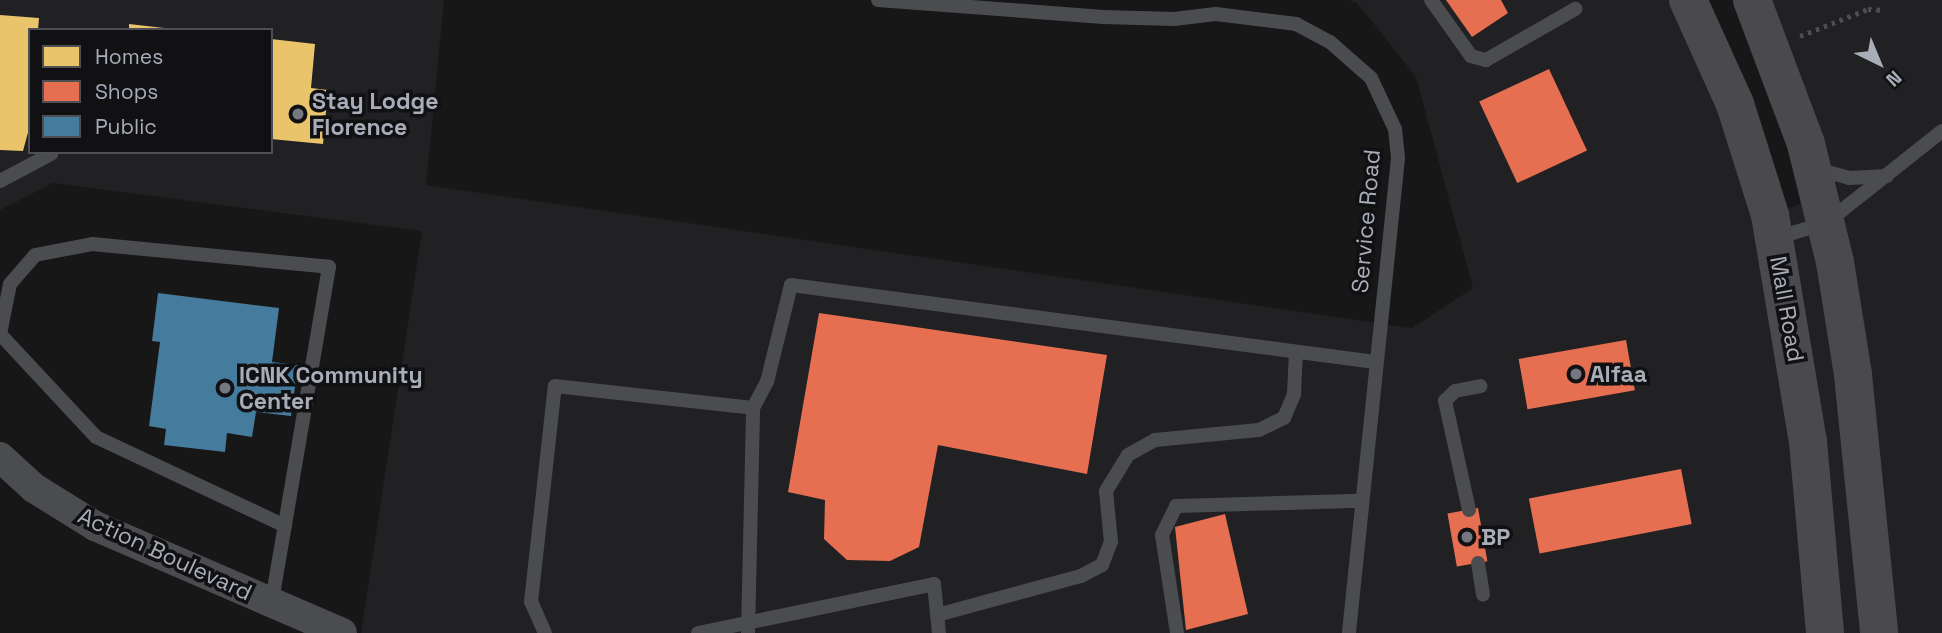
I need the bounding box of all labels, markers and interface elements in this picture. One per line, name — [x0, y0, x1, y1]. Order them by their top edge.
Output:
legend — [28, 28, 273, 154]
north arrow — [1844, 28, 1914, 98]
text: Homes — [95, 43, 163, 70]
text: N — [1880, 65, 1907, 92]
text: Shops — [95, 78, 158, 105]
place label: Stay Lodge Florence — [312, 87, 439, 141]
marker: Stay Lodge Florence — [290, 106, 306, 122]
text: Public — [95, 113, 157, 140]
street label: Service Road — [1346, 148, 1386, 294]
street label: Mall Road — [1764, 254, 1810, 364]
place label: Alfaa — [1590, 360, 1647, 388]
place label: ICNK Community Center — [239, 361, 423, 415]
marker: Alfaa — [1568, 366, 1584, 382]
marker: ICNK Community Center — [217, 380, 233, 396]
street label: Action Boulevard — [74, 502, 256, 606]
place label: BP — [1481, 523, 1510, 551]
marker: BP — [1459, 529, 1475, 545]

